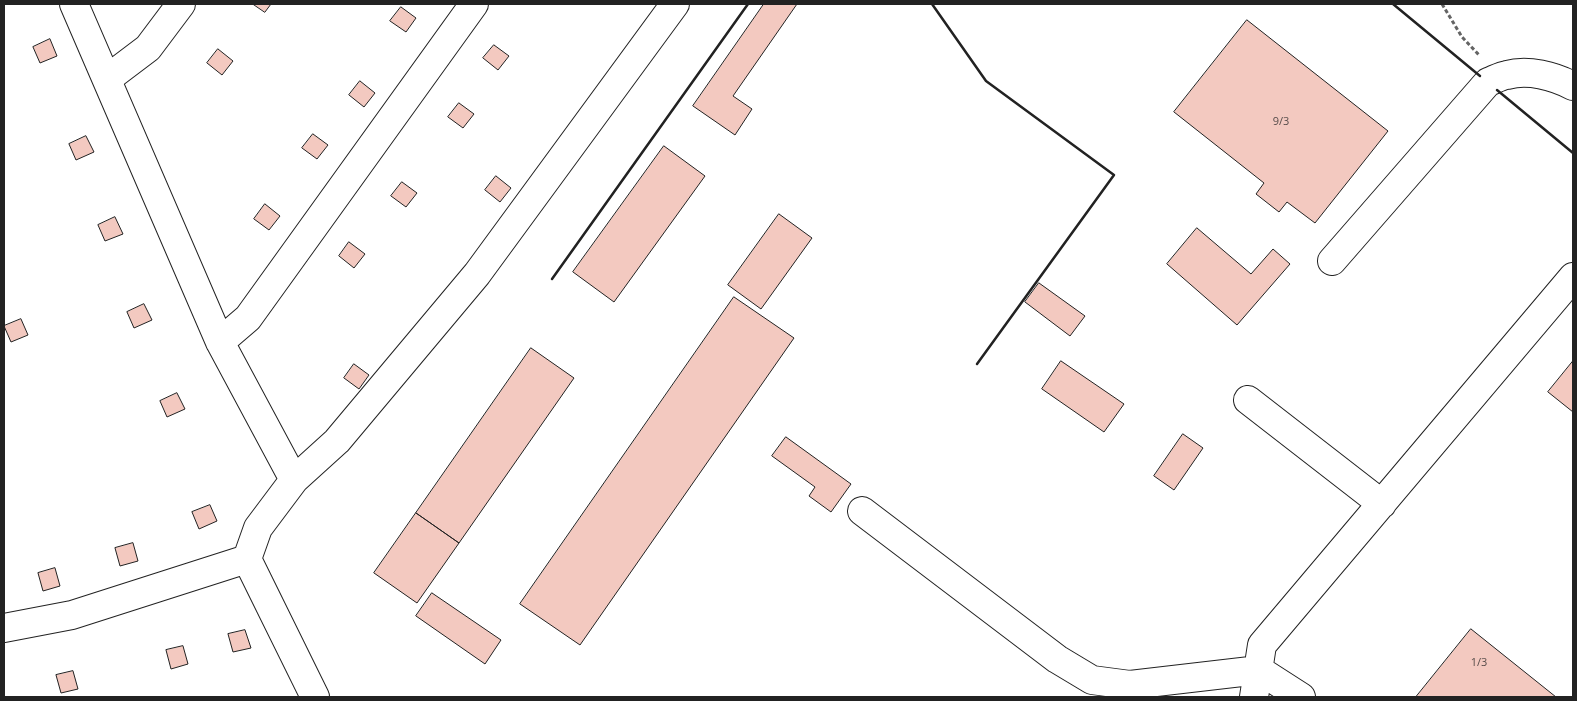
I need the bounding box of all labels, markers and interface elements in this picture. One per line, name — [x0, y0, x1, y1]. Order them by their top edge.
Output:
house number: 9/3 — [1273, 115, 1289, 129]
house number: 1/3 — [1471, 656, 1487, 670]

